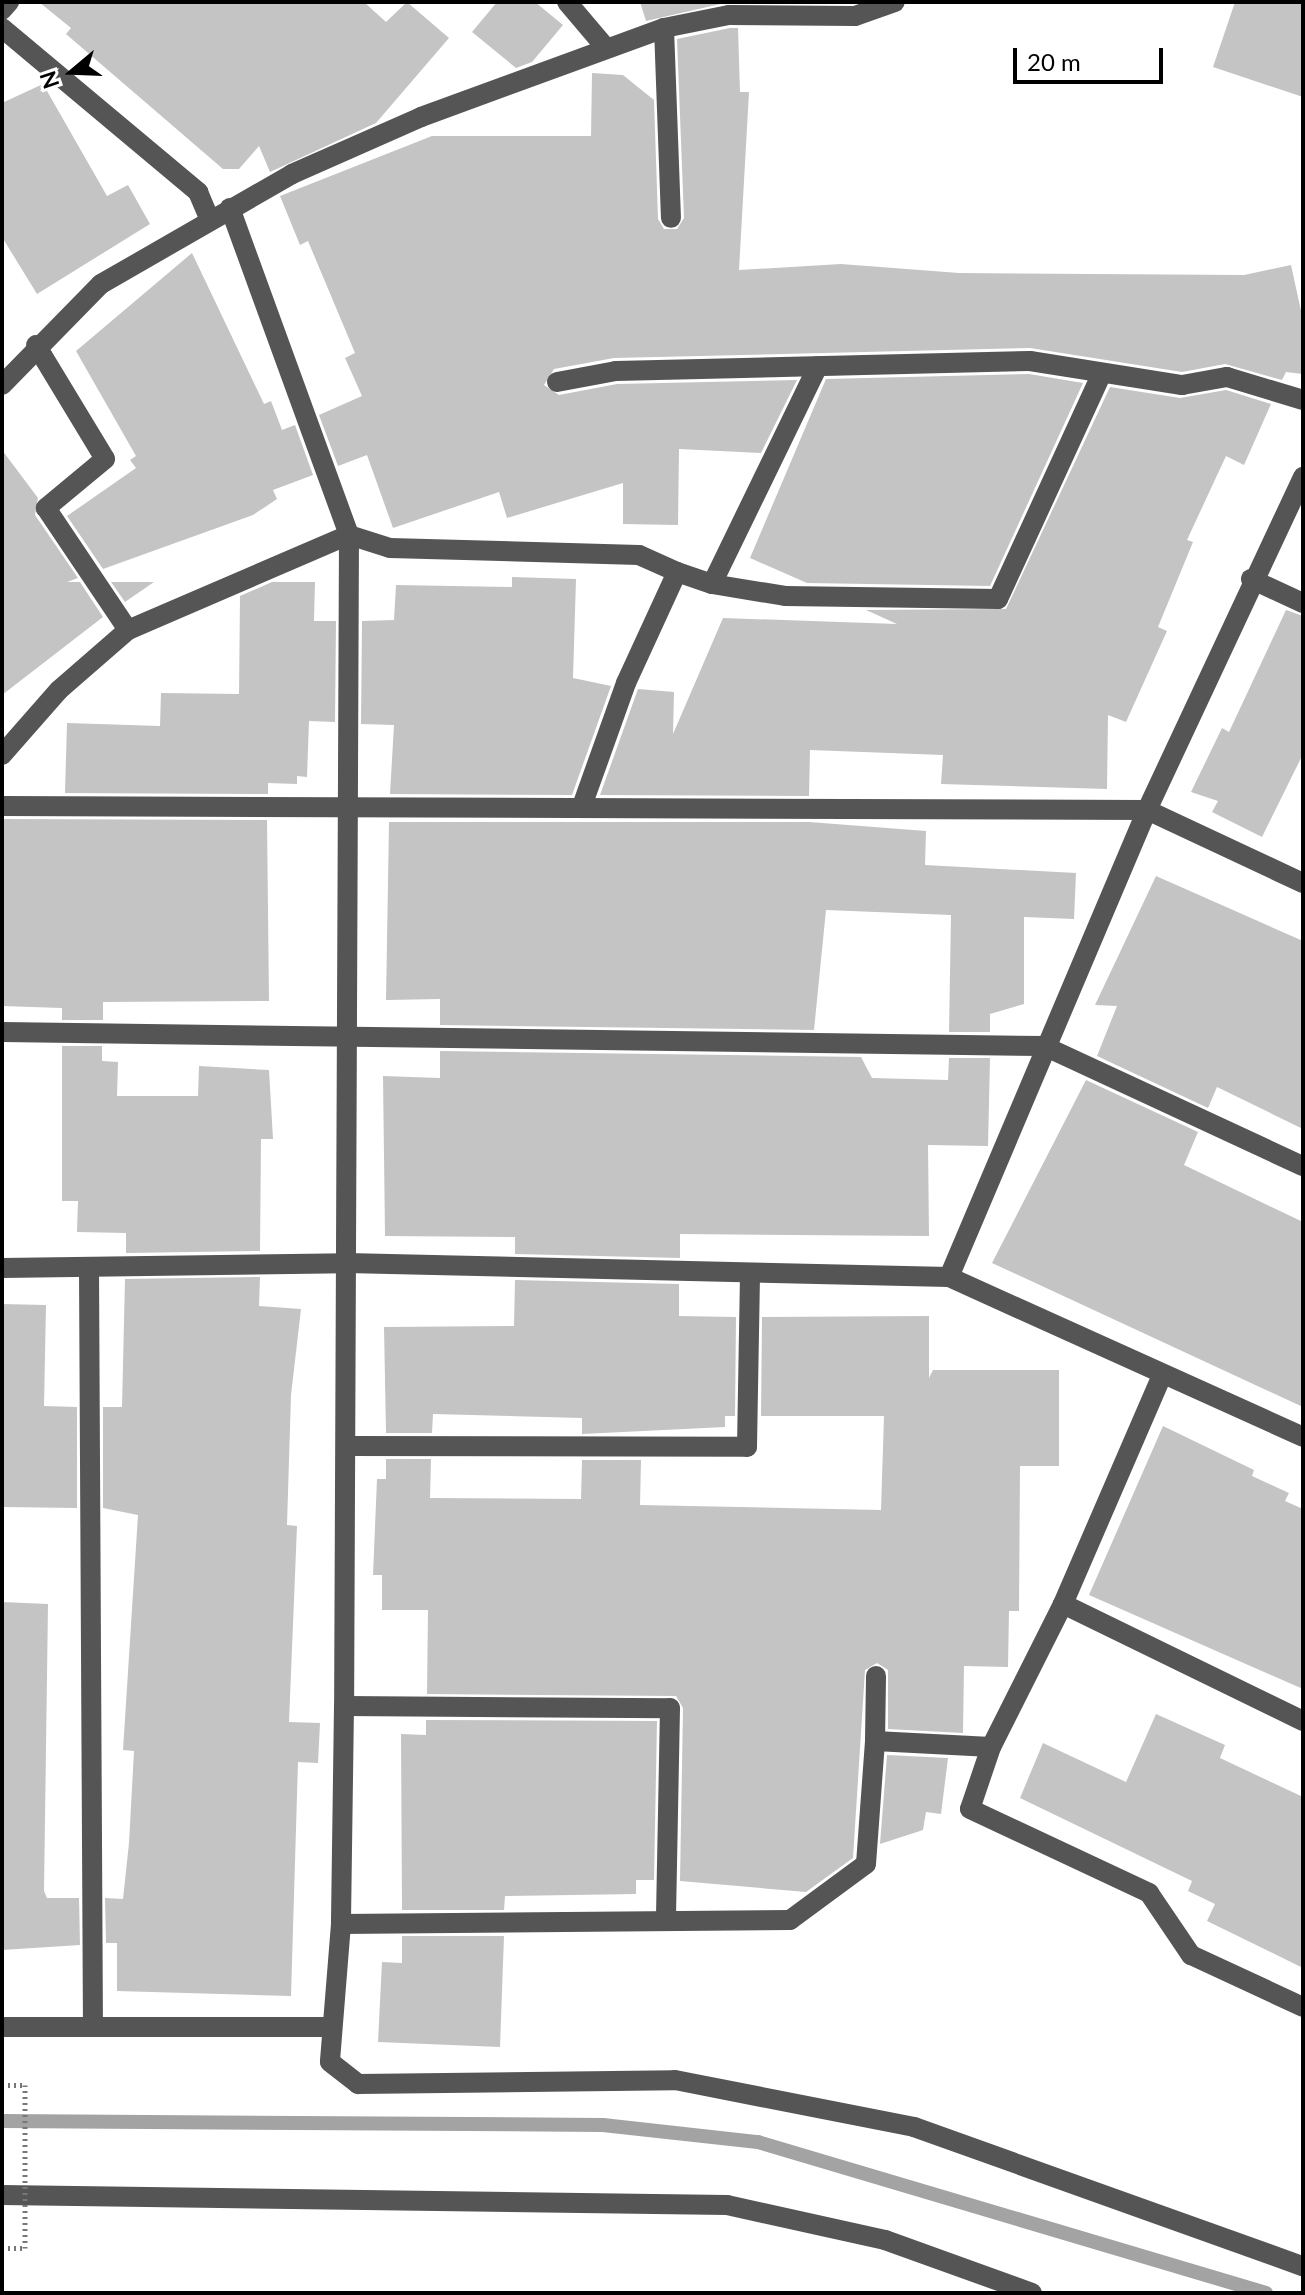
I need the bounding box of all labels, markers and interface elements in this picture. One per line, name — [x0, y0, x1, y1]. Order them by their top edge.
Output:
north arrow — [32, 32, 112, 112]
scale bar — [1017, 32, 1167, 82]
text: 20 m — [1027, 47, 1081, 76]
text: N — [33, 68, 64, 92]

